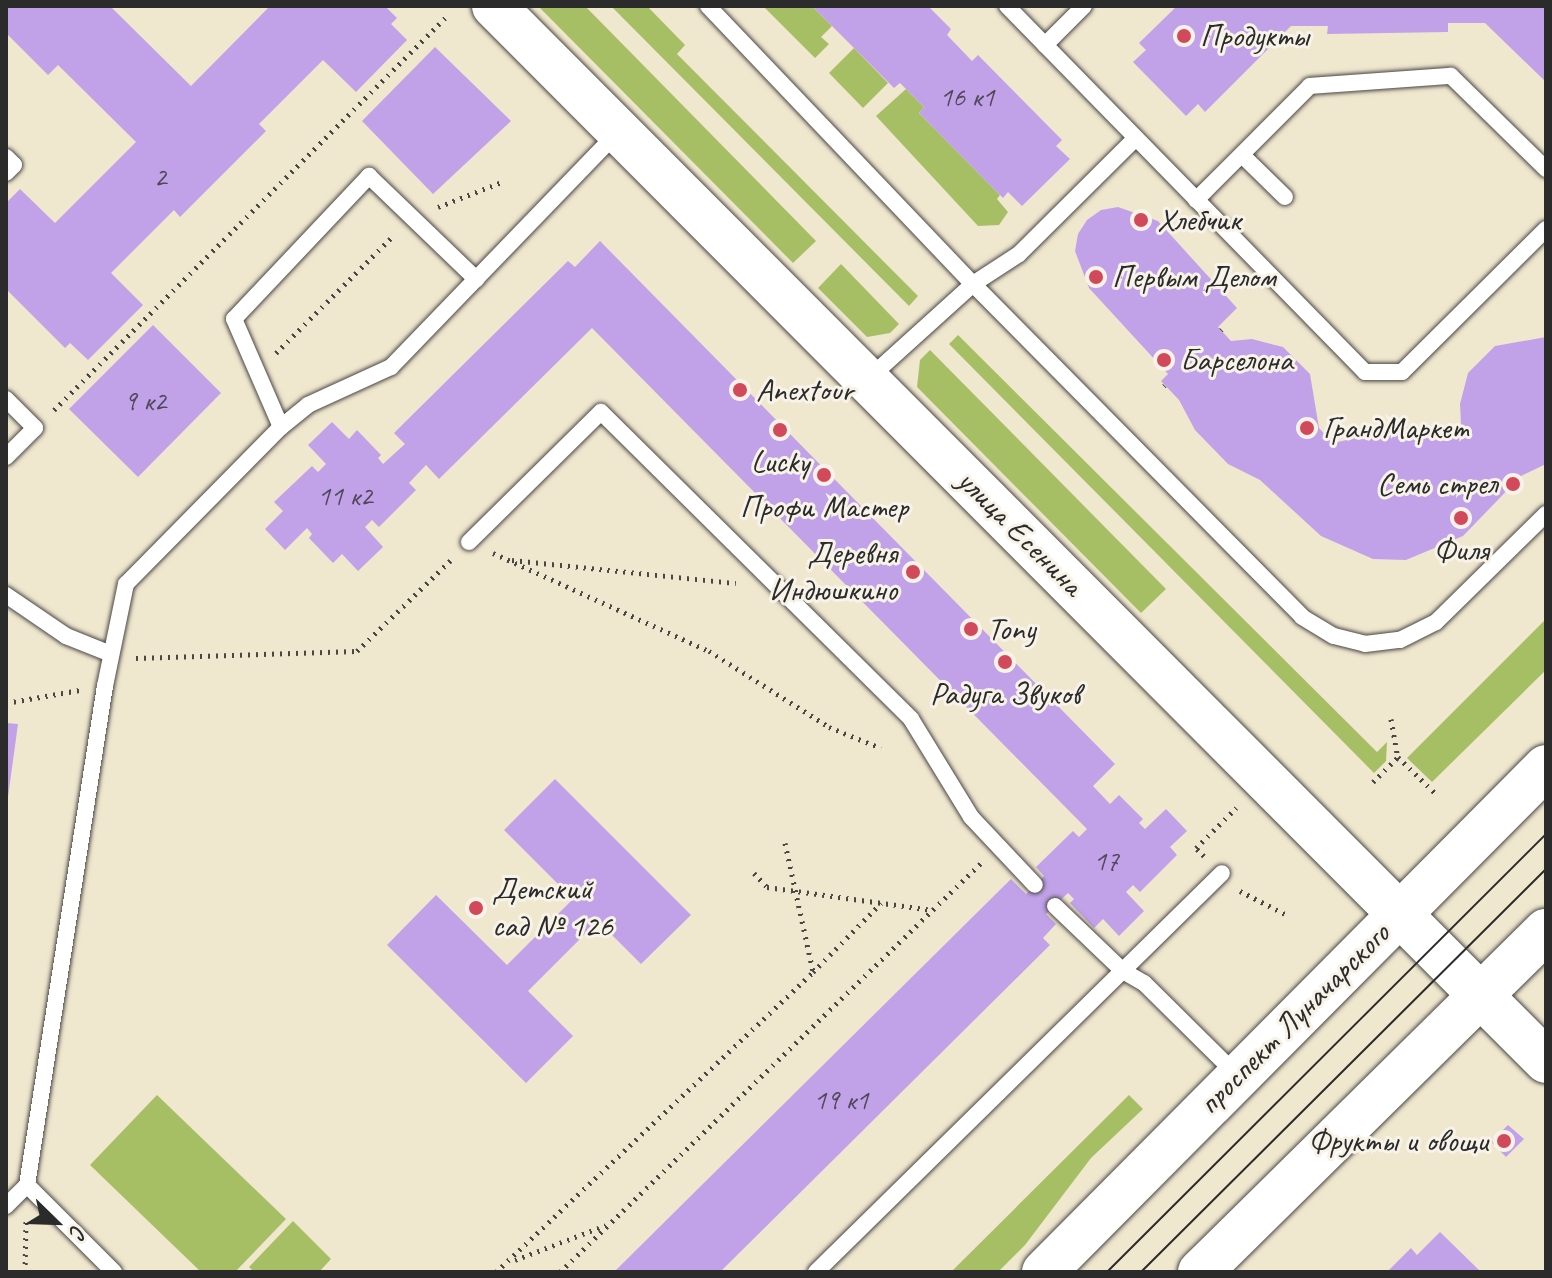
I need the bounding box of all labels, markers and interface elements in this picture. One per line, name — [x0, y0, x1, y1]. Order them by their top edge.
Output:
place label: Продукты — [1200, 17, 1309, 55]
marker: Продукты — [1175, 27, 1193, 45]
house number: 16 к1 — [940, 80, 994, 114]
house number: 2 — [154, 160, 166, 194]
place label: Хлебчик — [1157, 201, 1240, 239]
marker: Хлебчик — [1132, 211, 1150, 229]
place label: Первым Делом — [1112, 258, 1279, 296]
marker: Первым Делом — [1087, 268, 1105, 286]
place label: Барселона — [1180, 341, 1293, 379]
marker: Барселона — [1155, 351, 1173, 369]
place label: Anextour — [756, 371, 853, 409]
marker: Anextour — [731, 381, 749, 399]
house number: 9 к2 — [124, 384, 166, 418]
place label: ГрандМаркет — [1323, 409, 1469, 447]
marker: ГрандМаркет — [1298, 419, 1316, 437]
marker: Lucky — [771, 421, 789, 439]
place label: Lucky — [751, 443, 809, 481]
street label: улица Есенина — [949, 462, 1091, 604]
place label: Семь стрел — [1374, 465, 1497, 503]
marker: Профи Мастер — [815, 466, 833, 484]
marker: Семь стрел — [1504, 475, 1522, 493]
house number: 11 к2 — [318, 479, 372, 513]
place label: Профи Мастер — [738, 488, 910, 526]
marker: Филя — [1452, 509, 1470, 527]
place label: Филя — [1434, 531, 1488, 569]
place label: Деревня Индюшкино — [769, 535, 897, 610]
marker: Деревня Индюшкино — [904, 563, 922, 581]
place label: Tony — [987, 610, 1035, 648]
marker: Tony — [962, 620, 980, 638]
marker: Радуга Звуков — [996, 653, 1014, 671]
place label: Радуга Звуков — [930, 675, 1080, 713]
house number: 17 — [1093, 844, 1119, 878]
place label: Детский сад № 126 — [492, 871, 613, 946]
marker: Детский сад № 126 — [467, 899, 485, 917]
street label: проспект Луначарского — [1190, 915, 1398, 1123]
house number: 19 к1 — [814, 1083, 868, 1117]
place label: Фрукты и овощи — [1309, 1122, 1488, 1160]
marker: Фрукты и овощи — [1495, 1132, 1513, 1150]
north arrow — [16, 1182, 96, 1262]
text: С — [63, 1221, 93, 1242]

